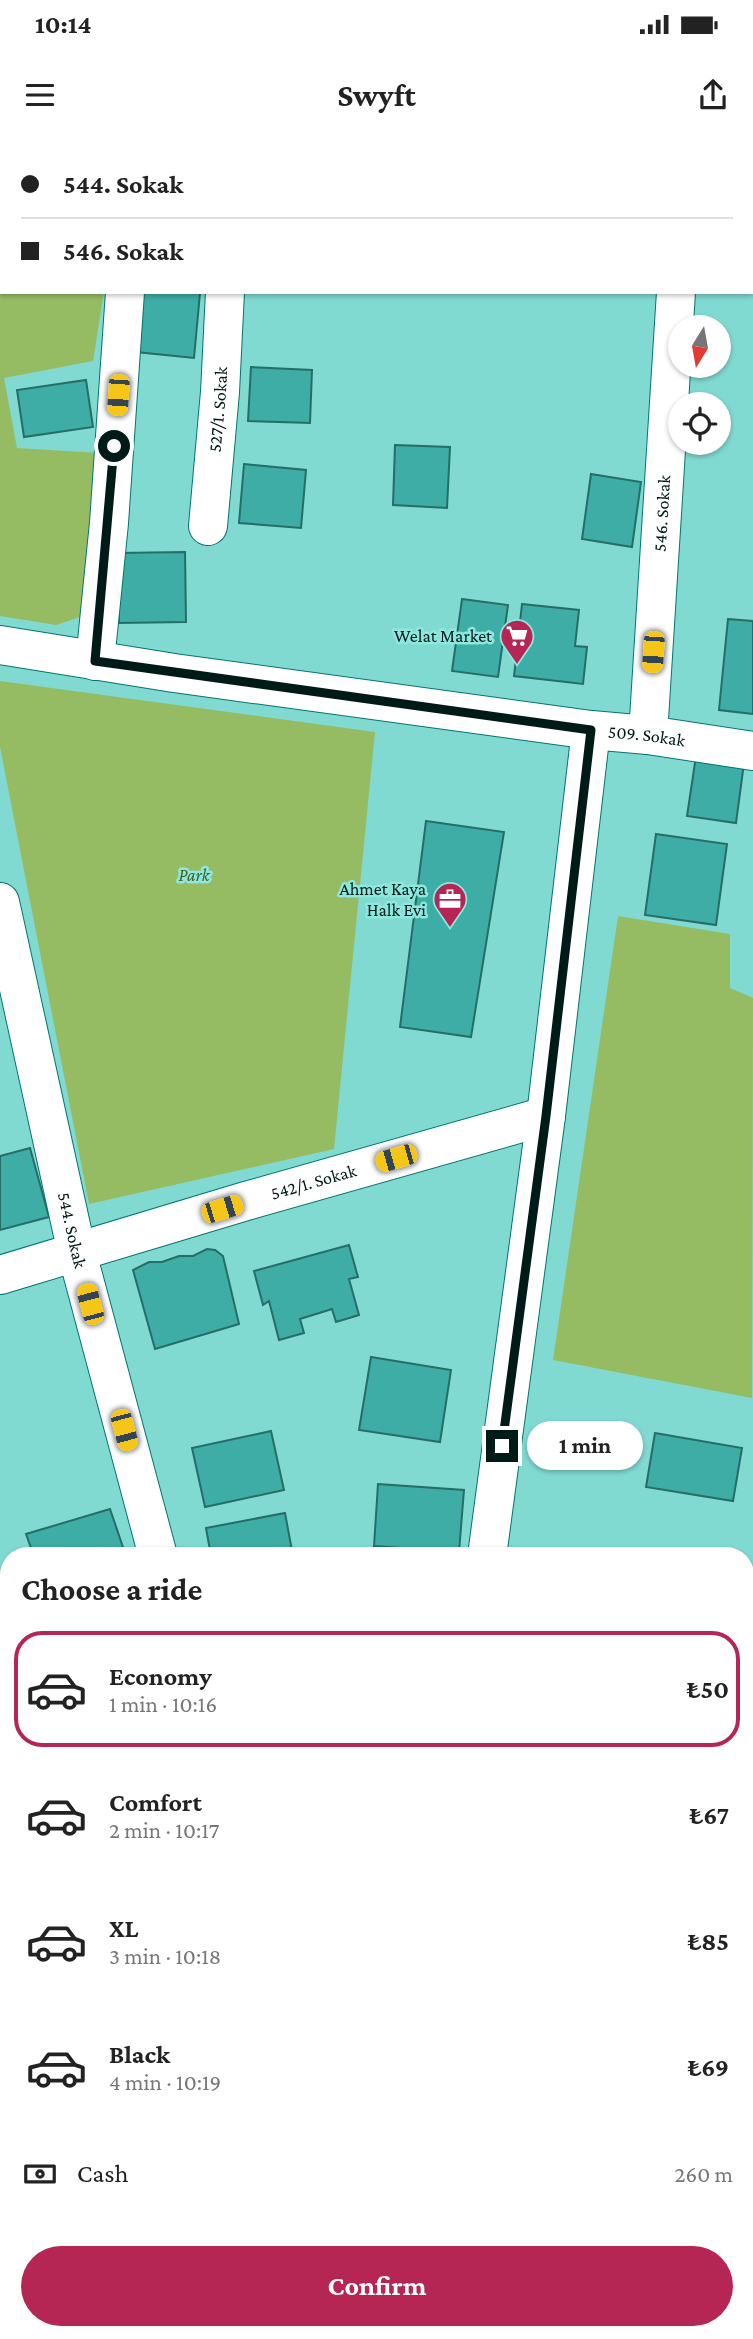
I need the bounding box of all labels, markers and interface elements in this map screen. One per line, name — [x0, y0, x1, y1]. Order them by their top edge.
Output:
text: 10:14 — [35, 10, 92, 39]
icon: menu — [21, 76, 59, 114]
icon: share — [694, 76, 732, 114]
text: Swyft — [337, 77, 416, 113]
text: 544. Sokak — [63, 170, 183, 199]
text: 546. Sokak — [63, 237, 183, 266]
north arrow — [668, 315, 732, 378]
map controls — [668, 315, 731, 455]
street label: 527/1. Sokak — [205, 366, 231, 453]
car — [107, 373, 130, 417]
button: locate — [668, 392, 731, 455]
route start — [98, 430, 130, 462]
street label: 546. Sokak — [650, 474, 674, 552]
supermarket icon: Welat Market — [498, 617, 536, 666]
place label: Welat Market — [394, 626, 493, 646]
car — [642, 630, 665, 674]
street label: 509. Sokak — [607, 722, 687, 751]
park label: Park — [178, 865, 211, 885]
place label: Ahmet Kaya Halk Evi — [339, 879, 426, 920]
office icon: Ahmet Kaya Halk Evi — [431, 880, 469, 929]
car — [373, 1142, 420, 1174]
street label: 542/1. Sokak — [268, 1160, 359, 1204]
street label: 544. Sokak — [54, 1190, 91, 1271]
car — [199, 1193, 246, 1225]
car — [75, 1281, 106, 1327]
car — [109, 1407, 140, 1453]
callout: 1 min — [526, 1422, 642, 1470]
route end — [486, 1430, 518, 1462]
text: 1 min — [559, 1432, 611, 1458]
text: Choose a ride — [21, 1571, 202, 1607]
icon: car — [25, 1658, 88, 1721]
text: Economy — [109, 1662, 212, 1691]
text: ₺50 — [687, 1675, 729, 1704]
text: 1 min · 10:16 — [109, 1691, 217, 1717]
icon: car — [25, 1784, 88, 1847]
text: Comfort — [109, 1788, 202, 1817]
text: ₺67 — [690, 1801, 729, 1830]
text: 2 min · 10:17 — [109, 1817, 219, 1843]
icon: car — [25, 1910, 88, 1973]
text: XL — [109, 1914, 138, 1943]
text: ₺85 — [688, 1927, 729, 1956]
text: 3 min · 10:18 — [109, 1943, 221, 1969]
icon: car — [25, 2036, 88, 2099]
text: Black — [109, 2040, 170, 2069]
text: ₺69 — [688, 2053, 729, 2082]
text: 4 min · 10:19 — [109, 2069, 221, 2095]
icon: cash — [21, 2155, 59, 2193]
text: Cash — [77, 2159, 128, 2188]
text: 260 m — [675, 2161, 733, 2187]
button: Confirm — [21, 2246, 733, 2326]

